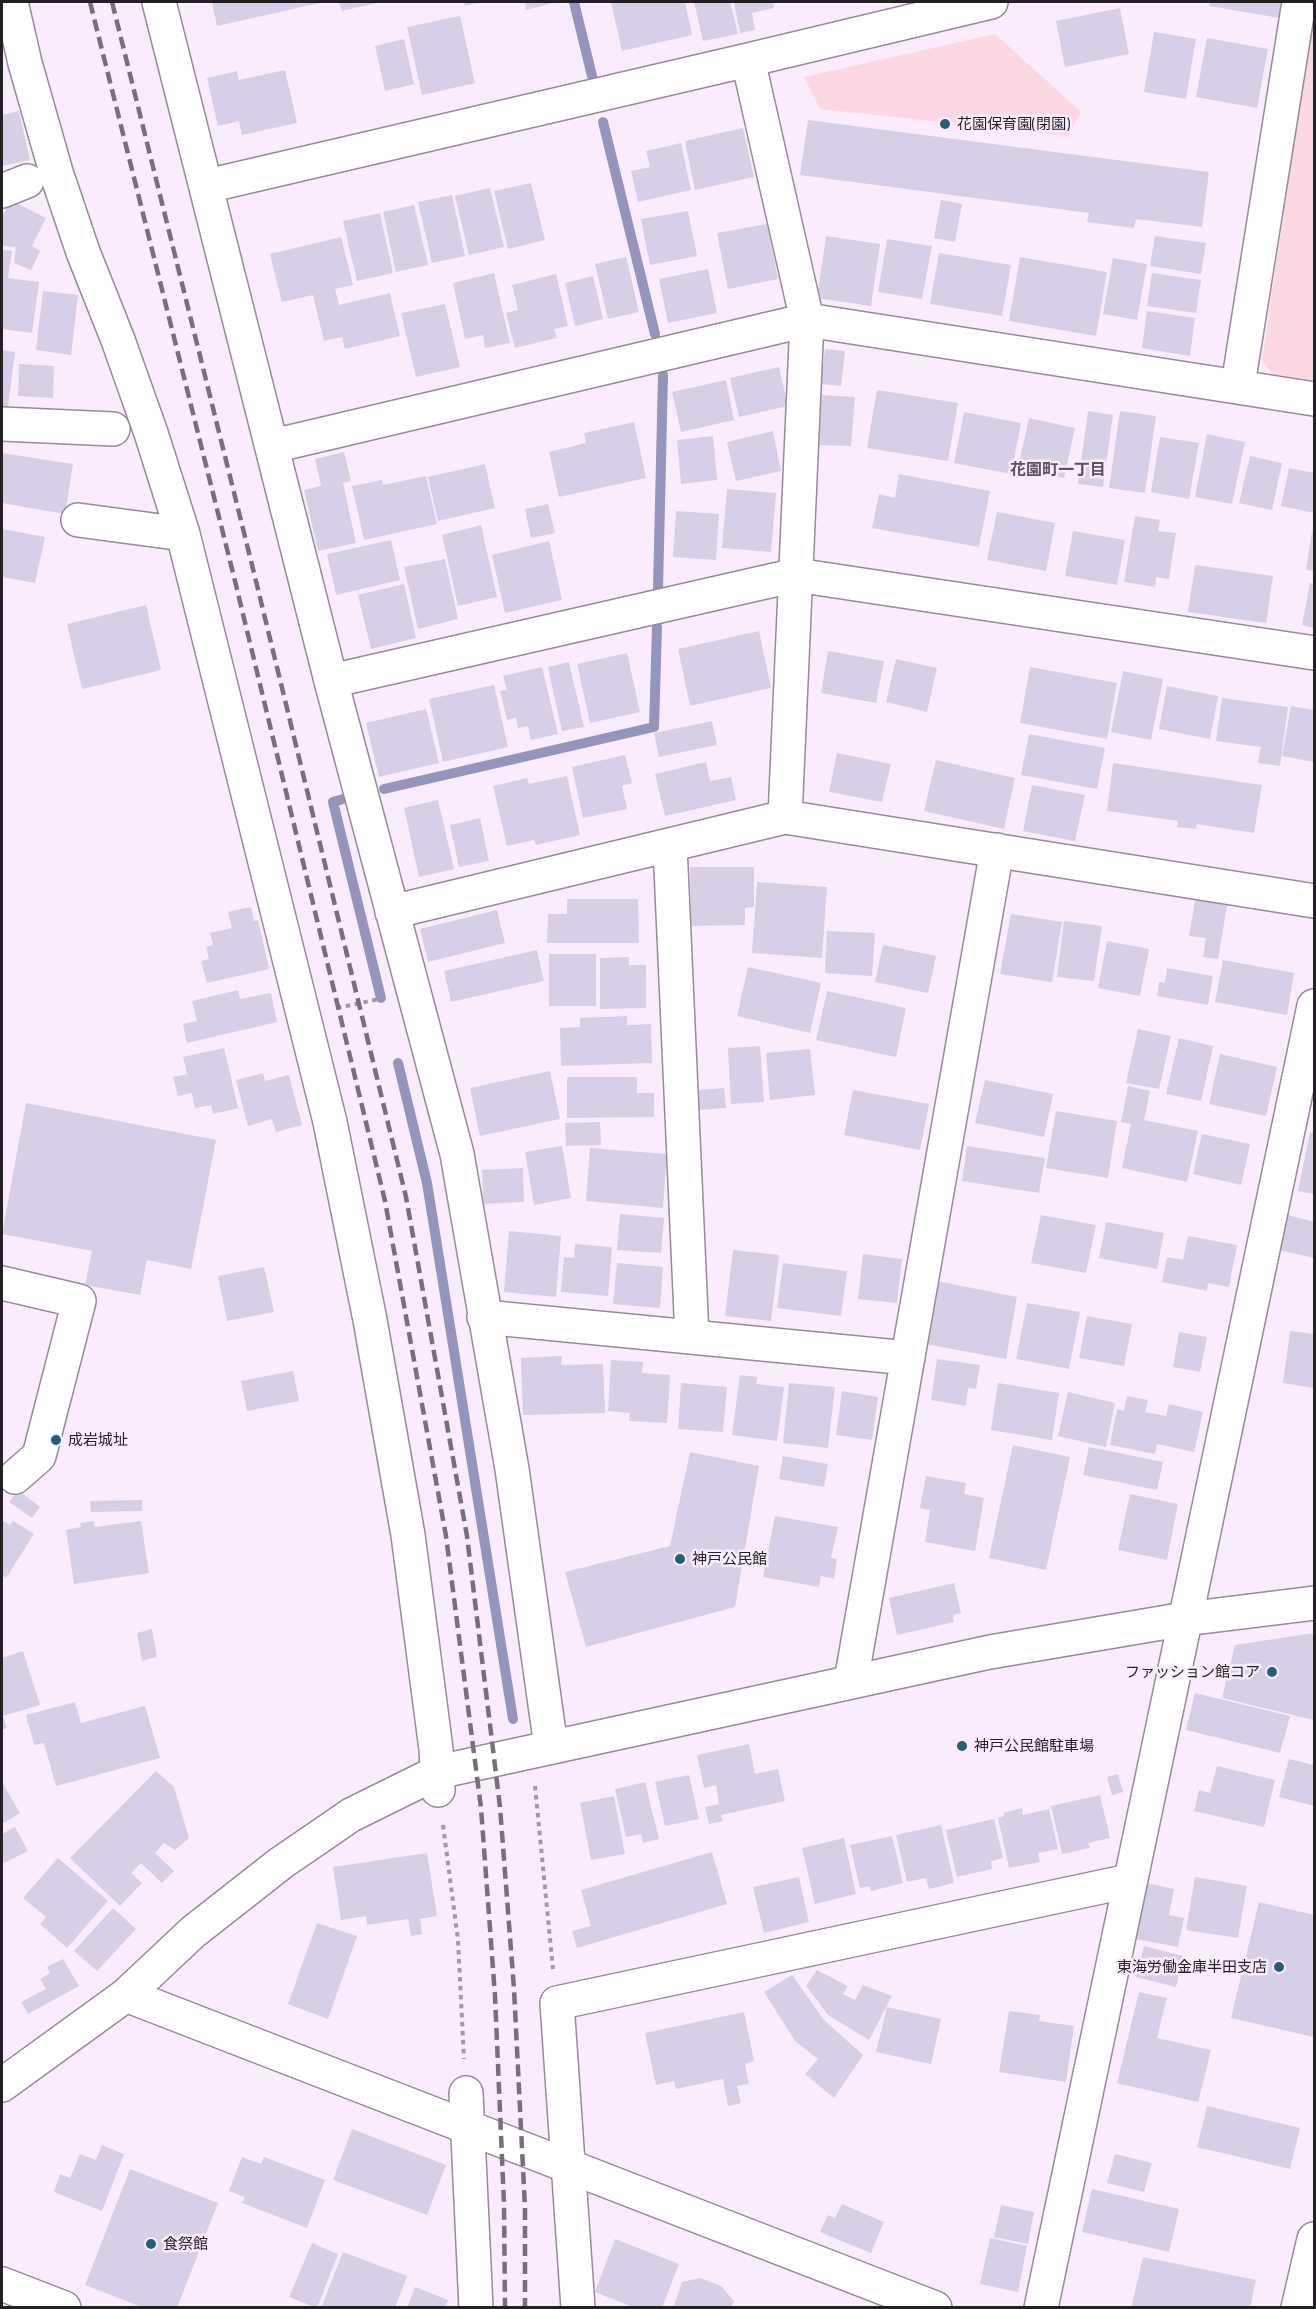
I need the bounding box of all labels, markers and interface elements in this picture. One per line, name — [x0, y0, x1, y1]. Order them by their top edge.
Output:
place label: 花園保育園(閉園) — [957, 115, 1070, 133]
marker: 花園保育園(閉園) — [938, 117, 952, 131]
district label: 花園町一丁目 — [1010, 460, 1106, 480]
place label: 成岩城址 — [68, 1431, 128, 1449]
marker: 成岩城址 — [49, 1433, 63, 1447]
place label: 神戸公民館 — [692, 1550, 767, 1568]
marker: 神戸公民館 — [673, 1552, 687, 1566]
place label: ファッション館コア — [1125, 1663, 1260, 1681]
marker: ファッション館コア — [1265, 1665, 1279, 1679]
place label: 神戸公民館駐車場 — [974, 1737, 1094, 1755]
marker: 神戸公民館駐車場 — [955, 1739, 969, 1753]
place label: 東海労働金庫半田支店 — [1117, 1958, 1267, 1976]
marker: 東海労働金庫半田支店 — [1272, 1960, 1286, 1974]
place label: 食祭館 — [163, 2235, 208, 2253]
marker: 食祭館 — [144, 2237, 158, 2251]

